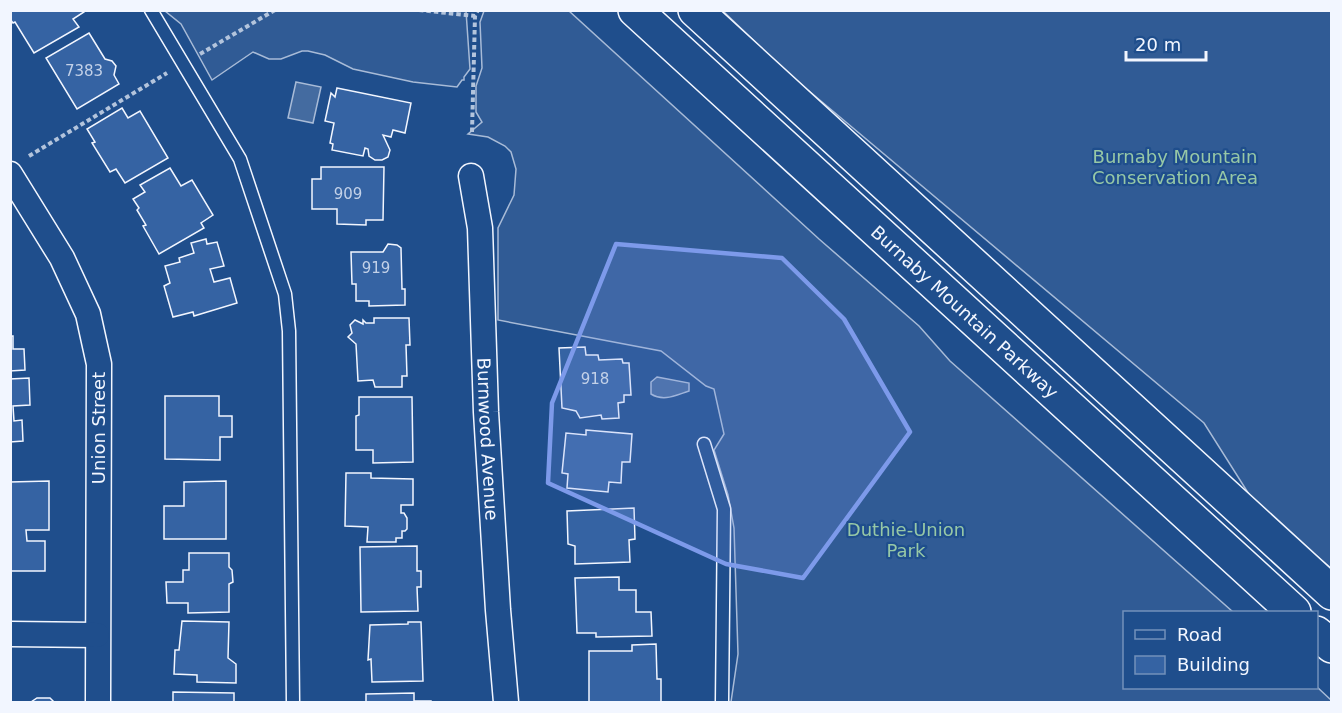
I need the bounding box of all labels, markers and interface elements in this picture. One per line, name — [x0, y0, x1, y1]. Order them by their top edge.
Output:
scale bar — [1126, 24, 1206, 62]
text: 20 m — [1135, 34, 1181, 55]
house number: 7383 — [65, 62, 103, 80]
park label: Burnaby Mountain Conservation Area — [1092, 146, 1258, 188]
house number: 909 — [334, 185, 362, 203]
street label: Burnaby Mountain Parkway — [867, 221, 1063, 402]
house number: 919 — [362, 259, 390, 277]
street label: Burnwood Avenue — [474, 357, 503, 521]
house number: 918 — [581, 370, 609, 388]
street label: Union Street — [88, 372, 109, 484]
park label: Duthie-Union Park — [847, 519, 965, 561]
legend — [1123, 611, 1318, 689]
text: Road — [1177, 624, 1222, 645]
text: Building — [1177, 654, 1250, 675]

